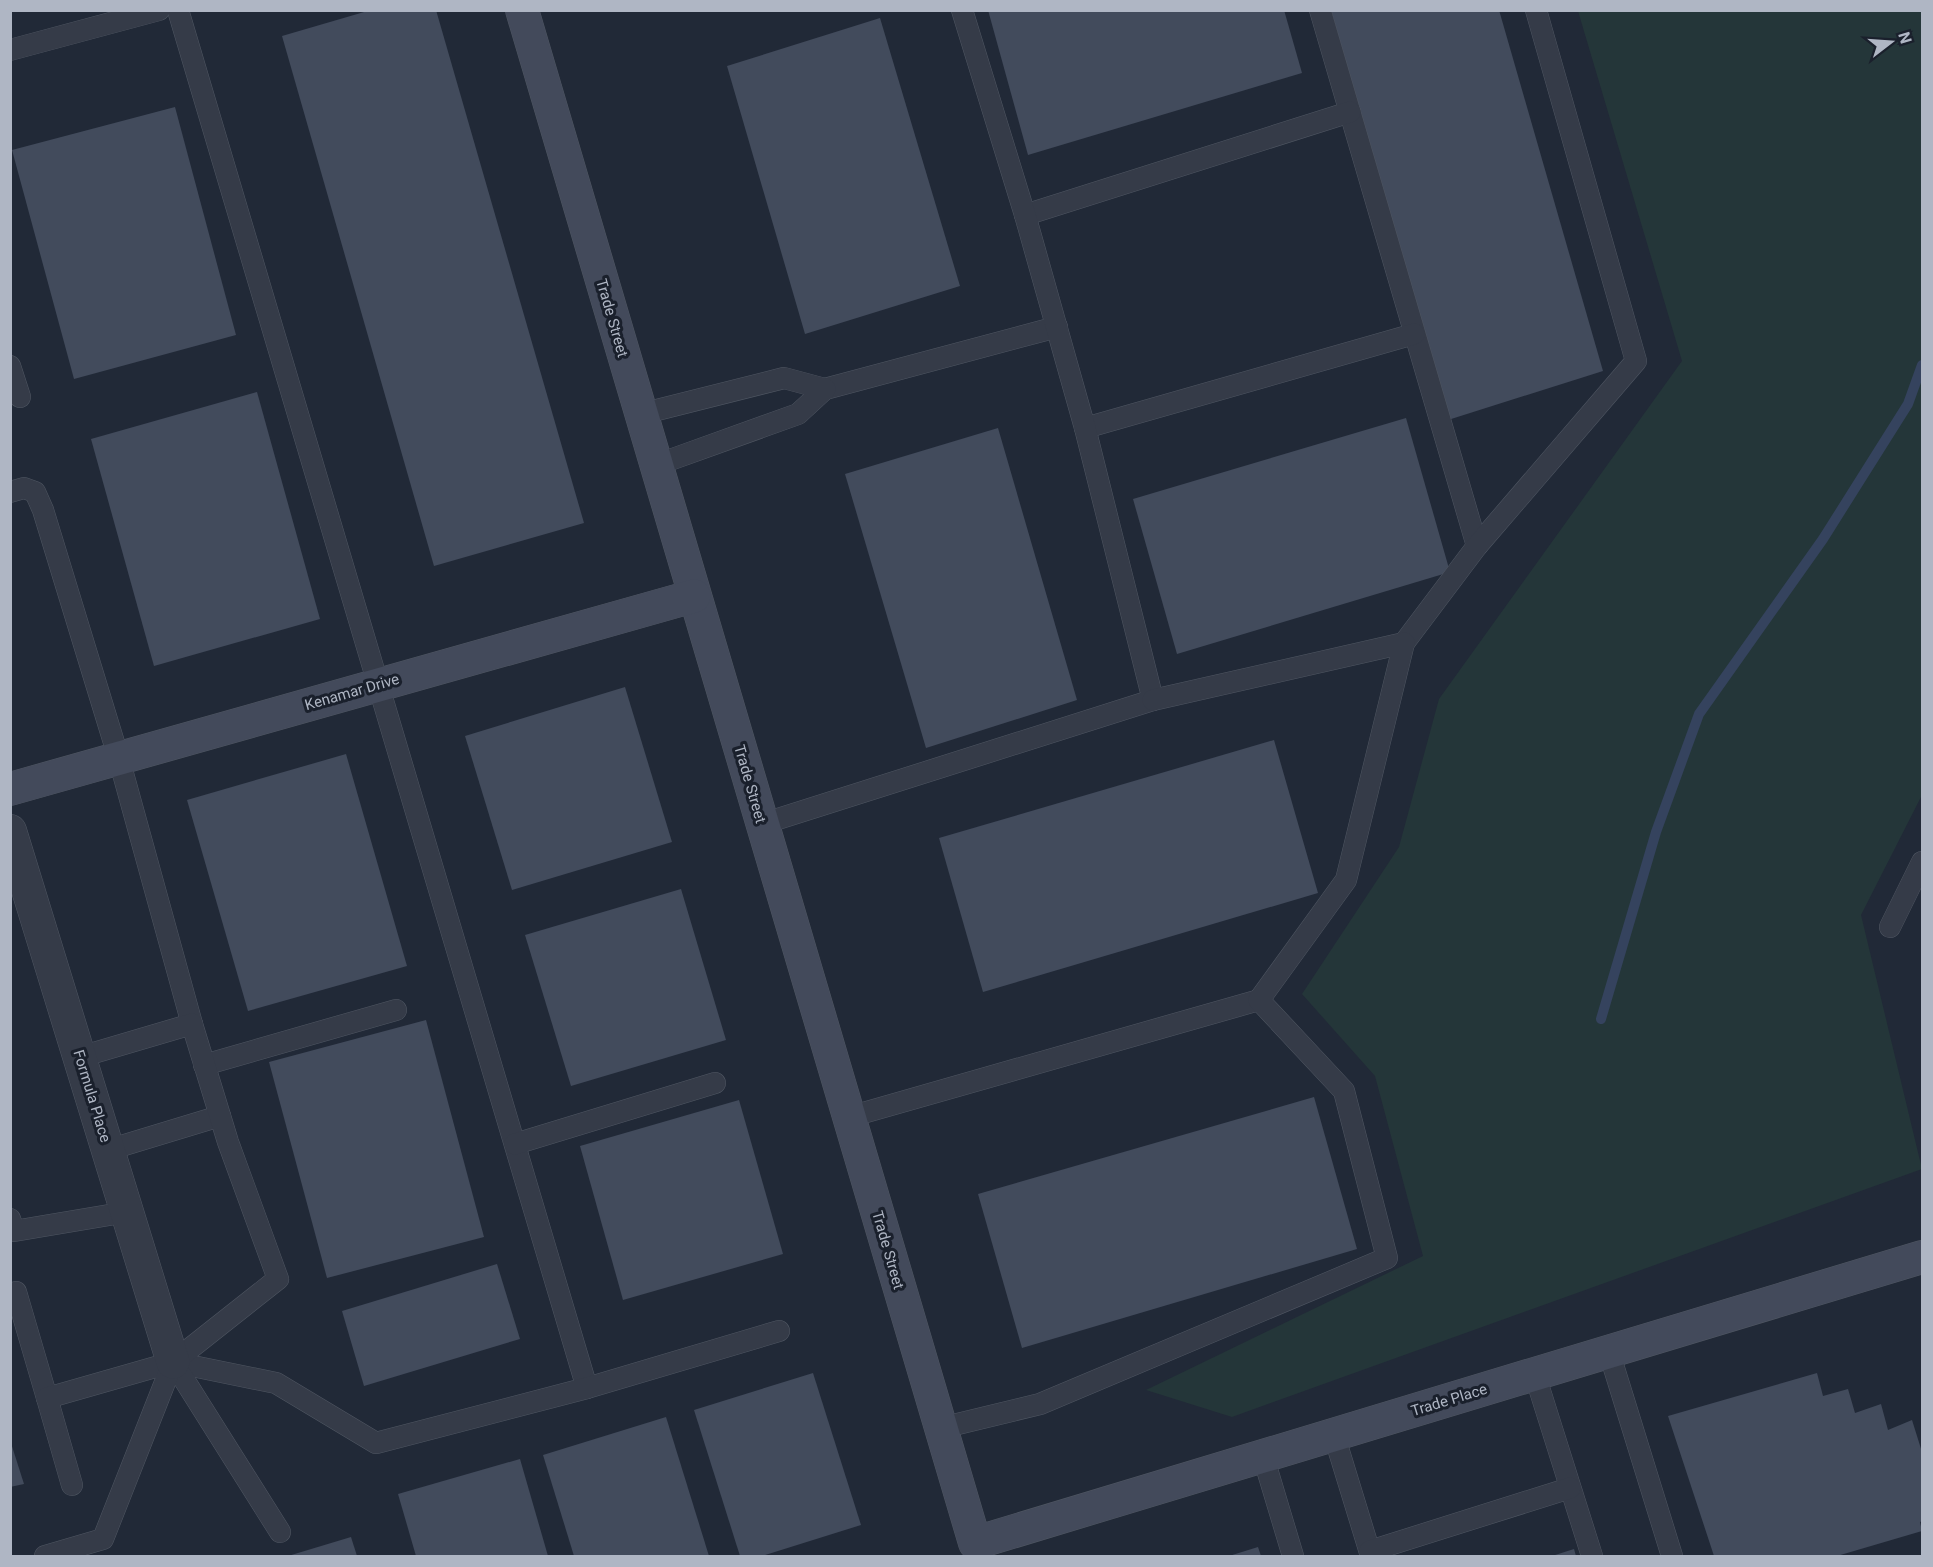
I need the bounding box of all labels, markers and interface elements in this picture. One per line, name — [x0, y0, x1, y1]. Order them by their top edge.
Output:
north arrow — [1861, 12, 1921, 72]
text: N — [1894, 30, 1916, 46]
street label: Trade Street — [592, 277, 632, 360]
street label: Kenamar Drive — [303, 670, 401, 714]
street label: Trade Street — [730, 743, 770, 826]
street label: Formula Place — [69, 1048, 115, 1144]
street label: Trade Street — [868, 1209, 908, 1292]
street label: Trade Place — [1409, 1380, 1489, 1420]

